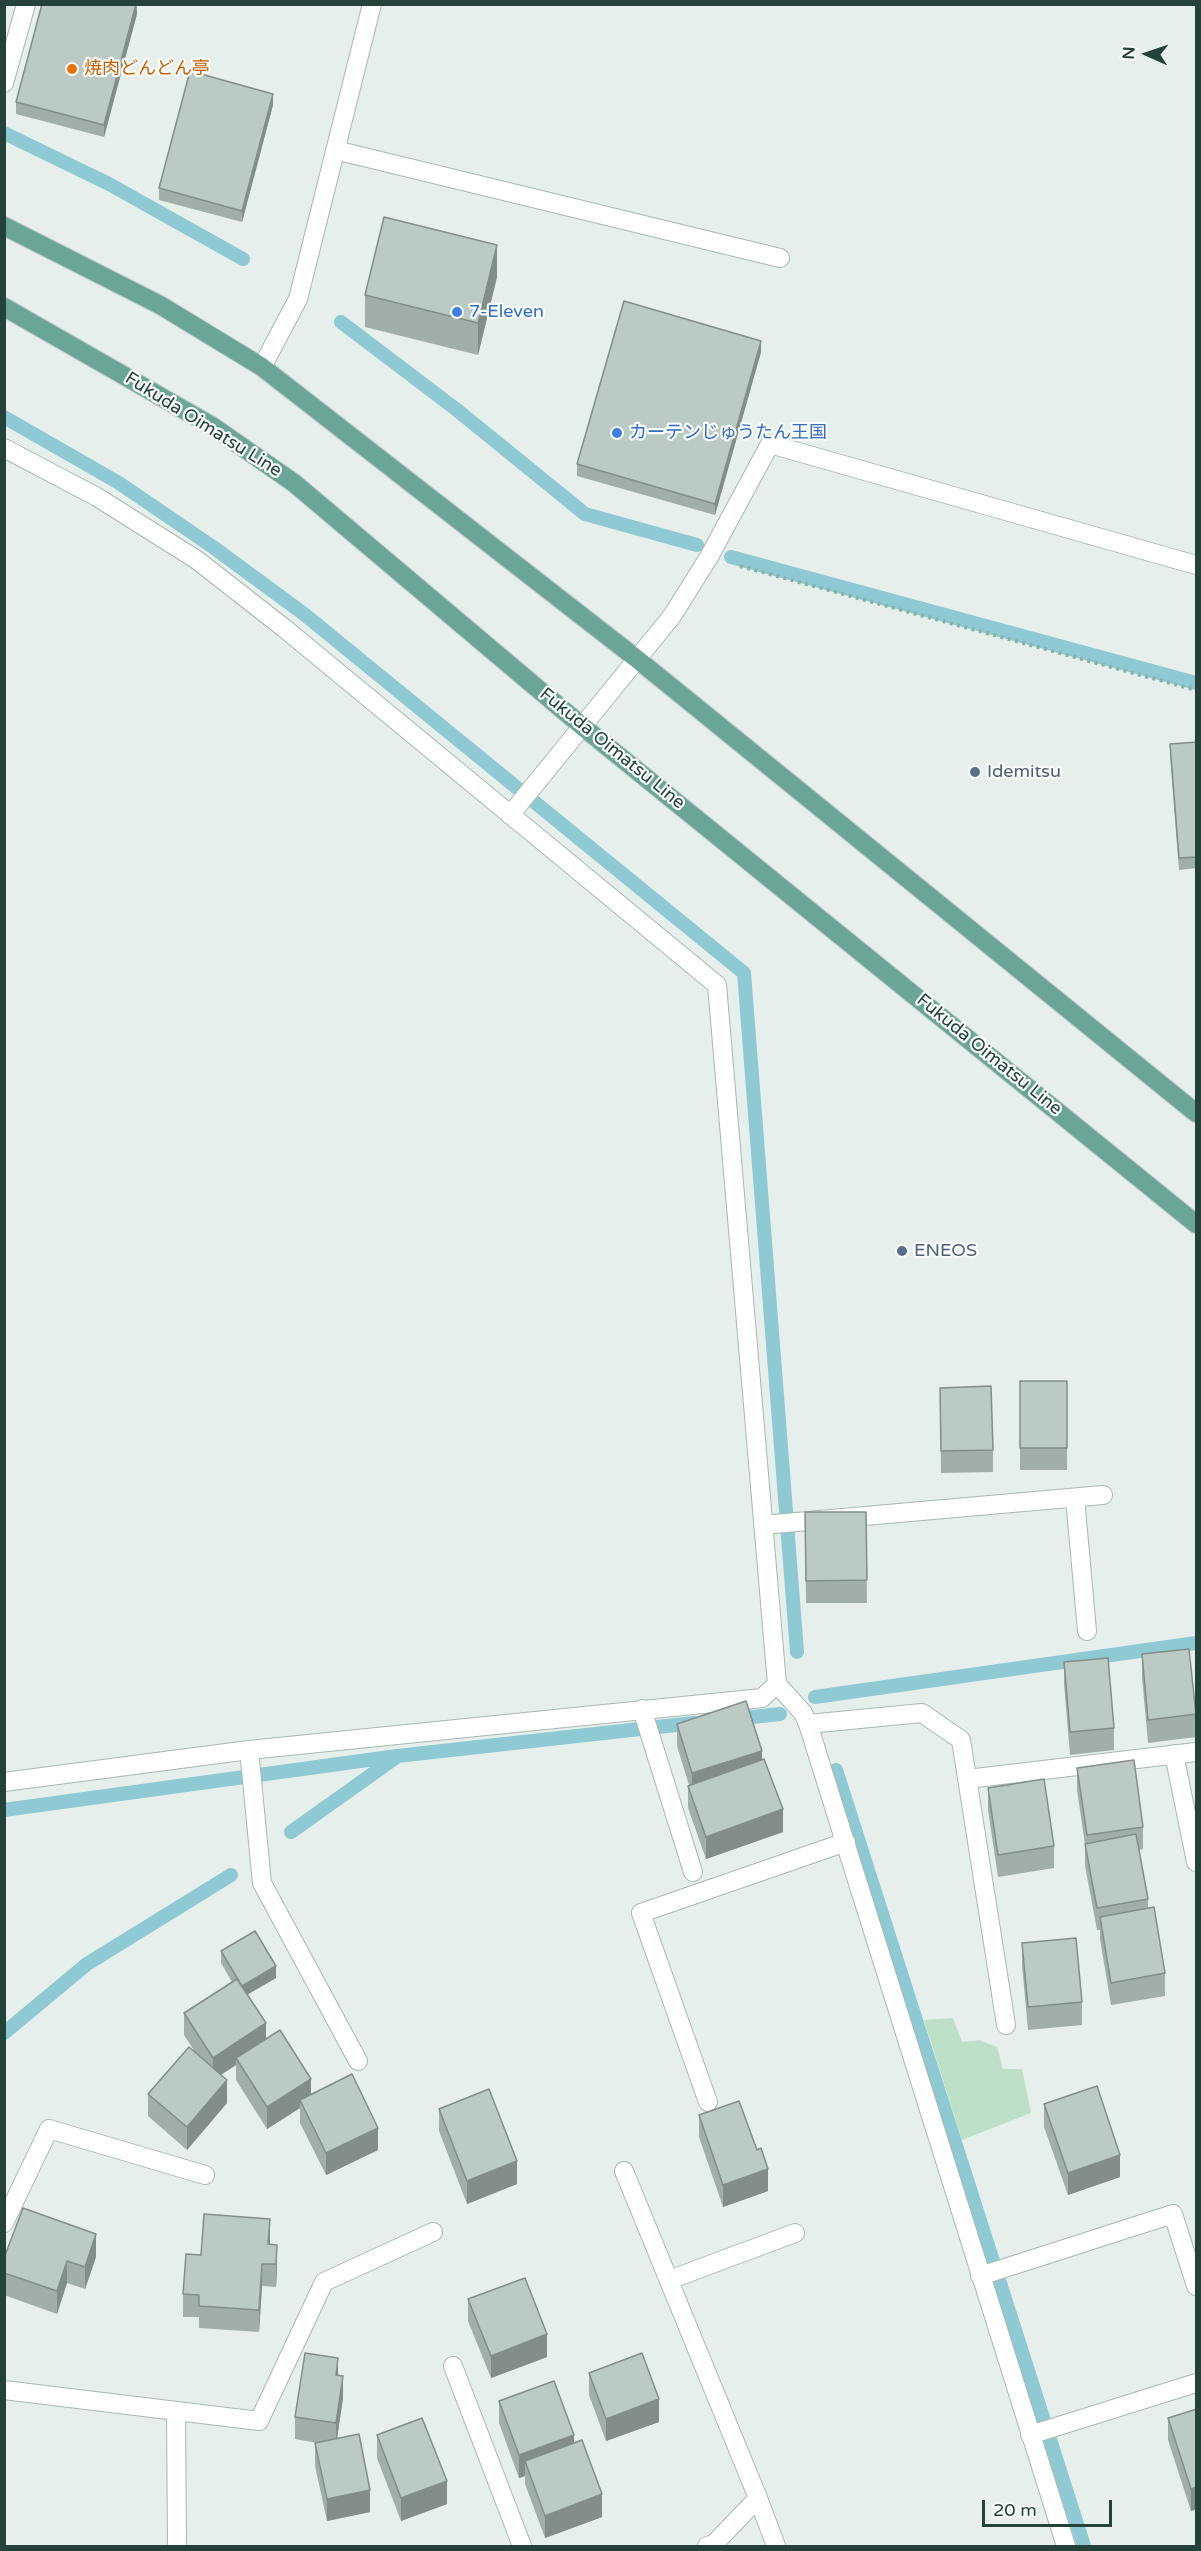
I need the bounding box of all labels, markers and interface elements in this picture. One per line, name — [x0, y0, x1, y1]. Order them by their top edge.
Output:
north arrow — [1117, 24, 1177, 84]
text: N — [1119, 46, 1139, 60]
place label: 焼肉どんどん亭 — [84, 58, 210, 80]
marker: 焼肉どんどん亭 — [65, 62, 79, 76]
place label: 7-Eleven — [469, 301, 544, 323]
marker: 7-Eleven — [450, 305, 464, 319]
street label: Fukuda Oimatsu Line — [121, 368, 285, 482]
place label: カーテンじゅうたん王国 — [629, 422, 827, 444]
marker: カーテンじゅうたん王国 — [610, 426, 624, 440]
street label: Fukuda Oimatsu Line — [535, 684, 689, 814]
place label: Idemitsu — [987, 761, 1061, 783]
marker: Idemitsu — [968, 765, 982, 779]
street label: Fukuda Oimatsu Line — [912, 990, 1066, 1120]
place label: ENEOS — [914, 1240, 977, 1262]
marker: ENEOS — [895, 1244, 909, 1258]
scale bar — [985, 2488, 1116, 2526]
text: 20 m — [993, 2499, 1037, 2521]

